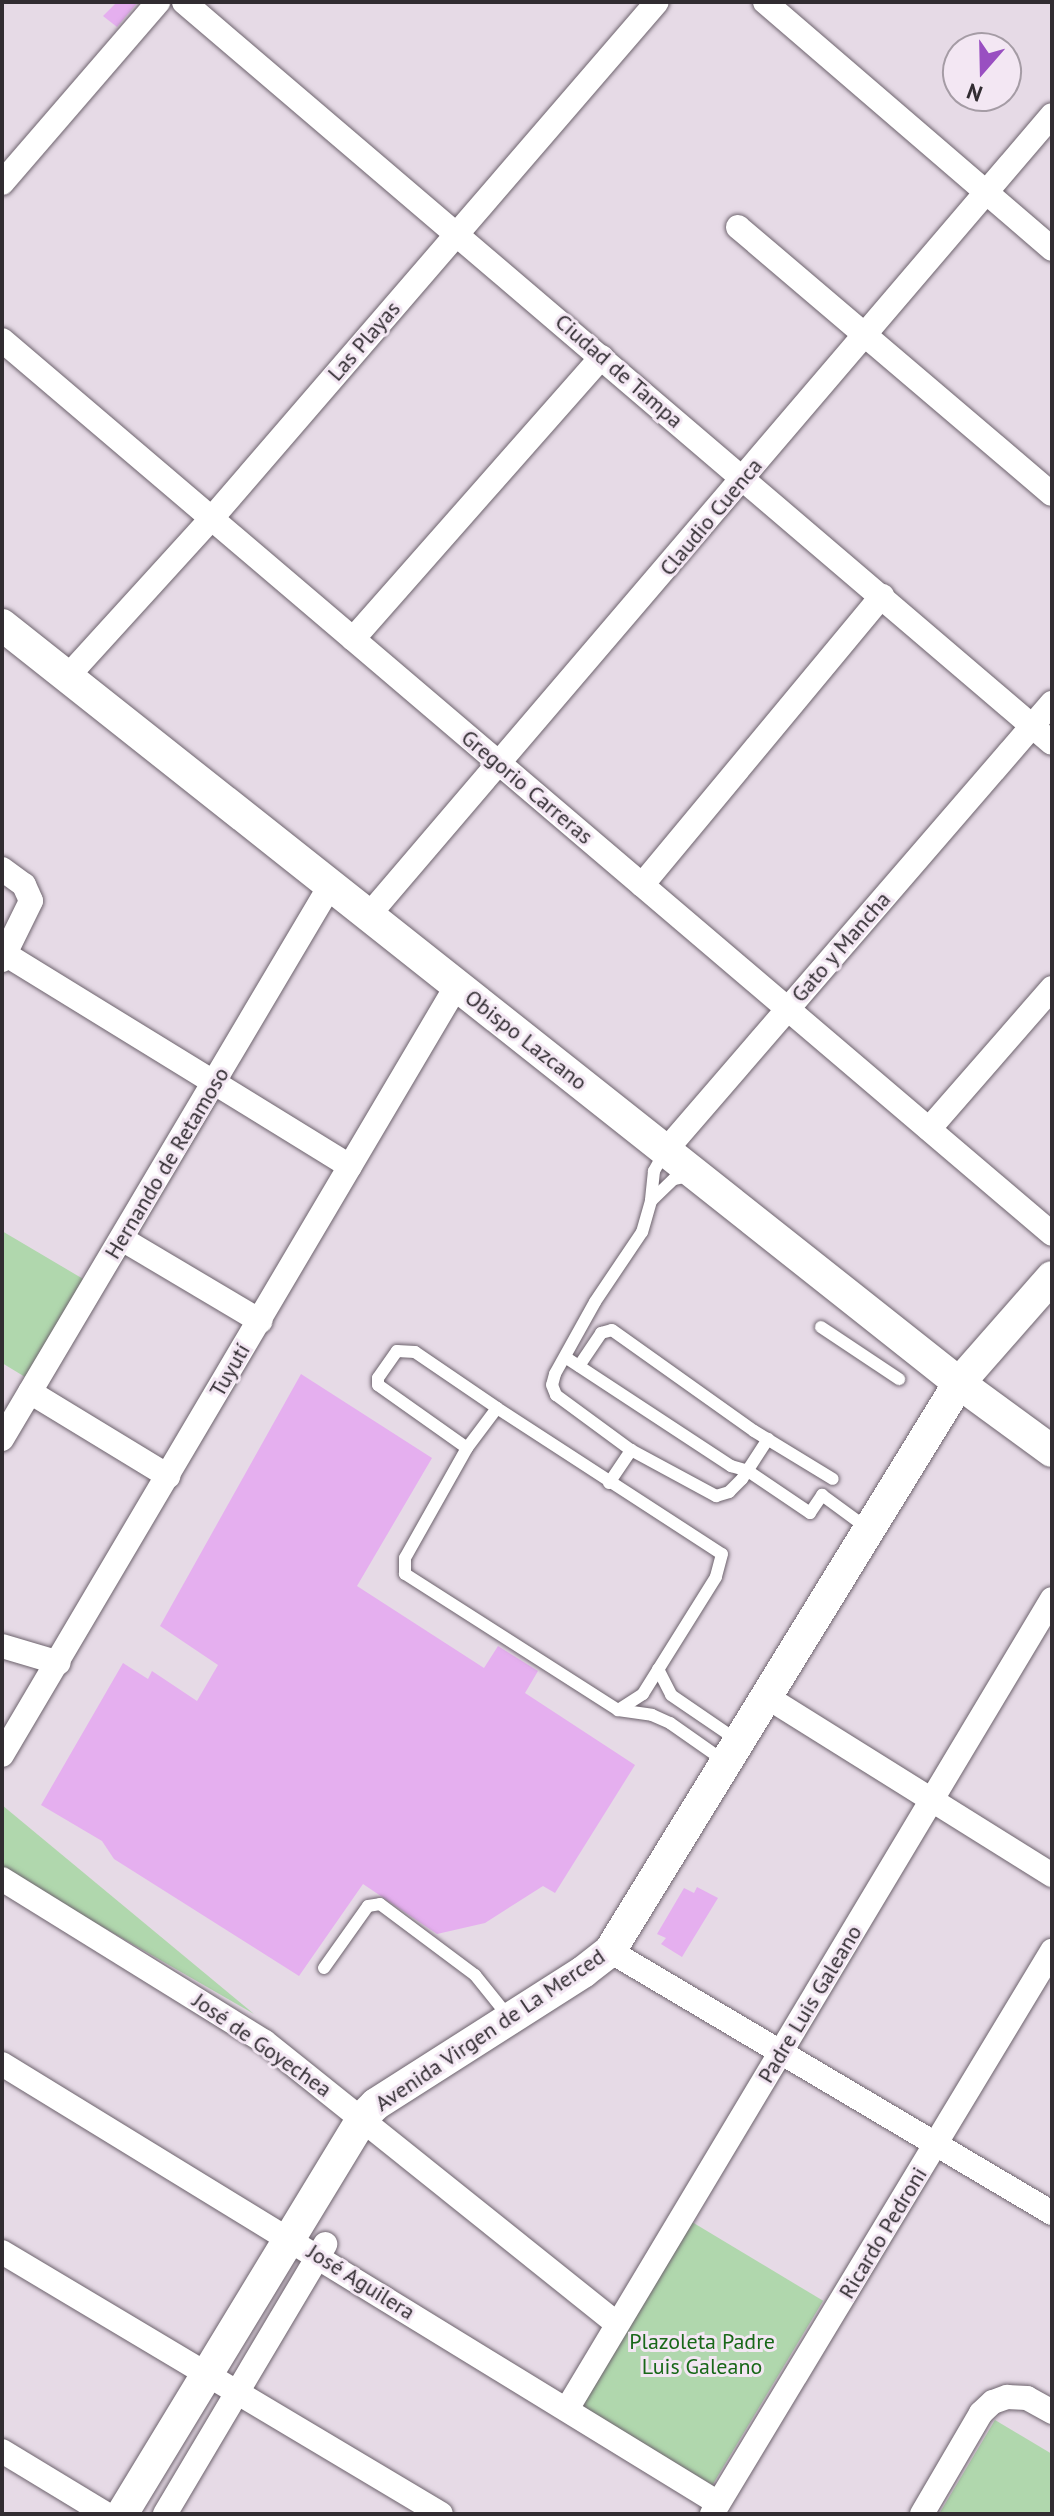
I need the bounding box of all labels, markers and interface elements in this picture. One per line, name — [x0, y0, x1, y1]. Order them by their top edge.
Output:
north arrow — [942, 32, 1022, 112]
text: N — [963, 77, 986, 108]
street label: Las Playas — [322, 296, 406, 386]
street label: Ciudad de Tampa — [550, 308, 688, 434]
street label: Claudio Cuenca — [654, 453, 768, 581]
street label: Gregorio Carreras — [456, 724, 598, 850]
street label: Gato y Mancha — [786, 886, 896, 1008]
street label: Obispo Lazcano — [460, 984, 592, 1096]
street label: Hernando de Retamoso — [99, 1062, 235, 1264]
street label: Tuyutí — [204, 1339, 256, 1401]
street label: Padre Luis Galeano — [753, 1920, 867, 2088]
street label: Avenida Virgen de La Merced — [370, 1943, 610, 2117]
street label: José de Goyechea — [188, 1987, 336, 2103]
street label: Ricardo Pedroni — [833, 2163, 933, 2303]
street label: José Aguilera — [302, 2238, 420, 2326]
park label: Plazoleta Padre Luis Galeano — [629, 2328, 775, 2380]

